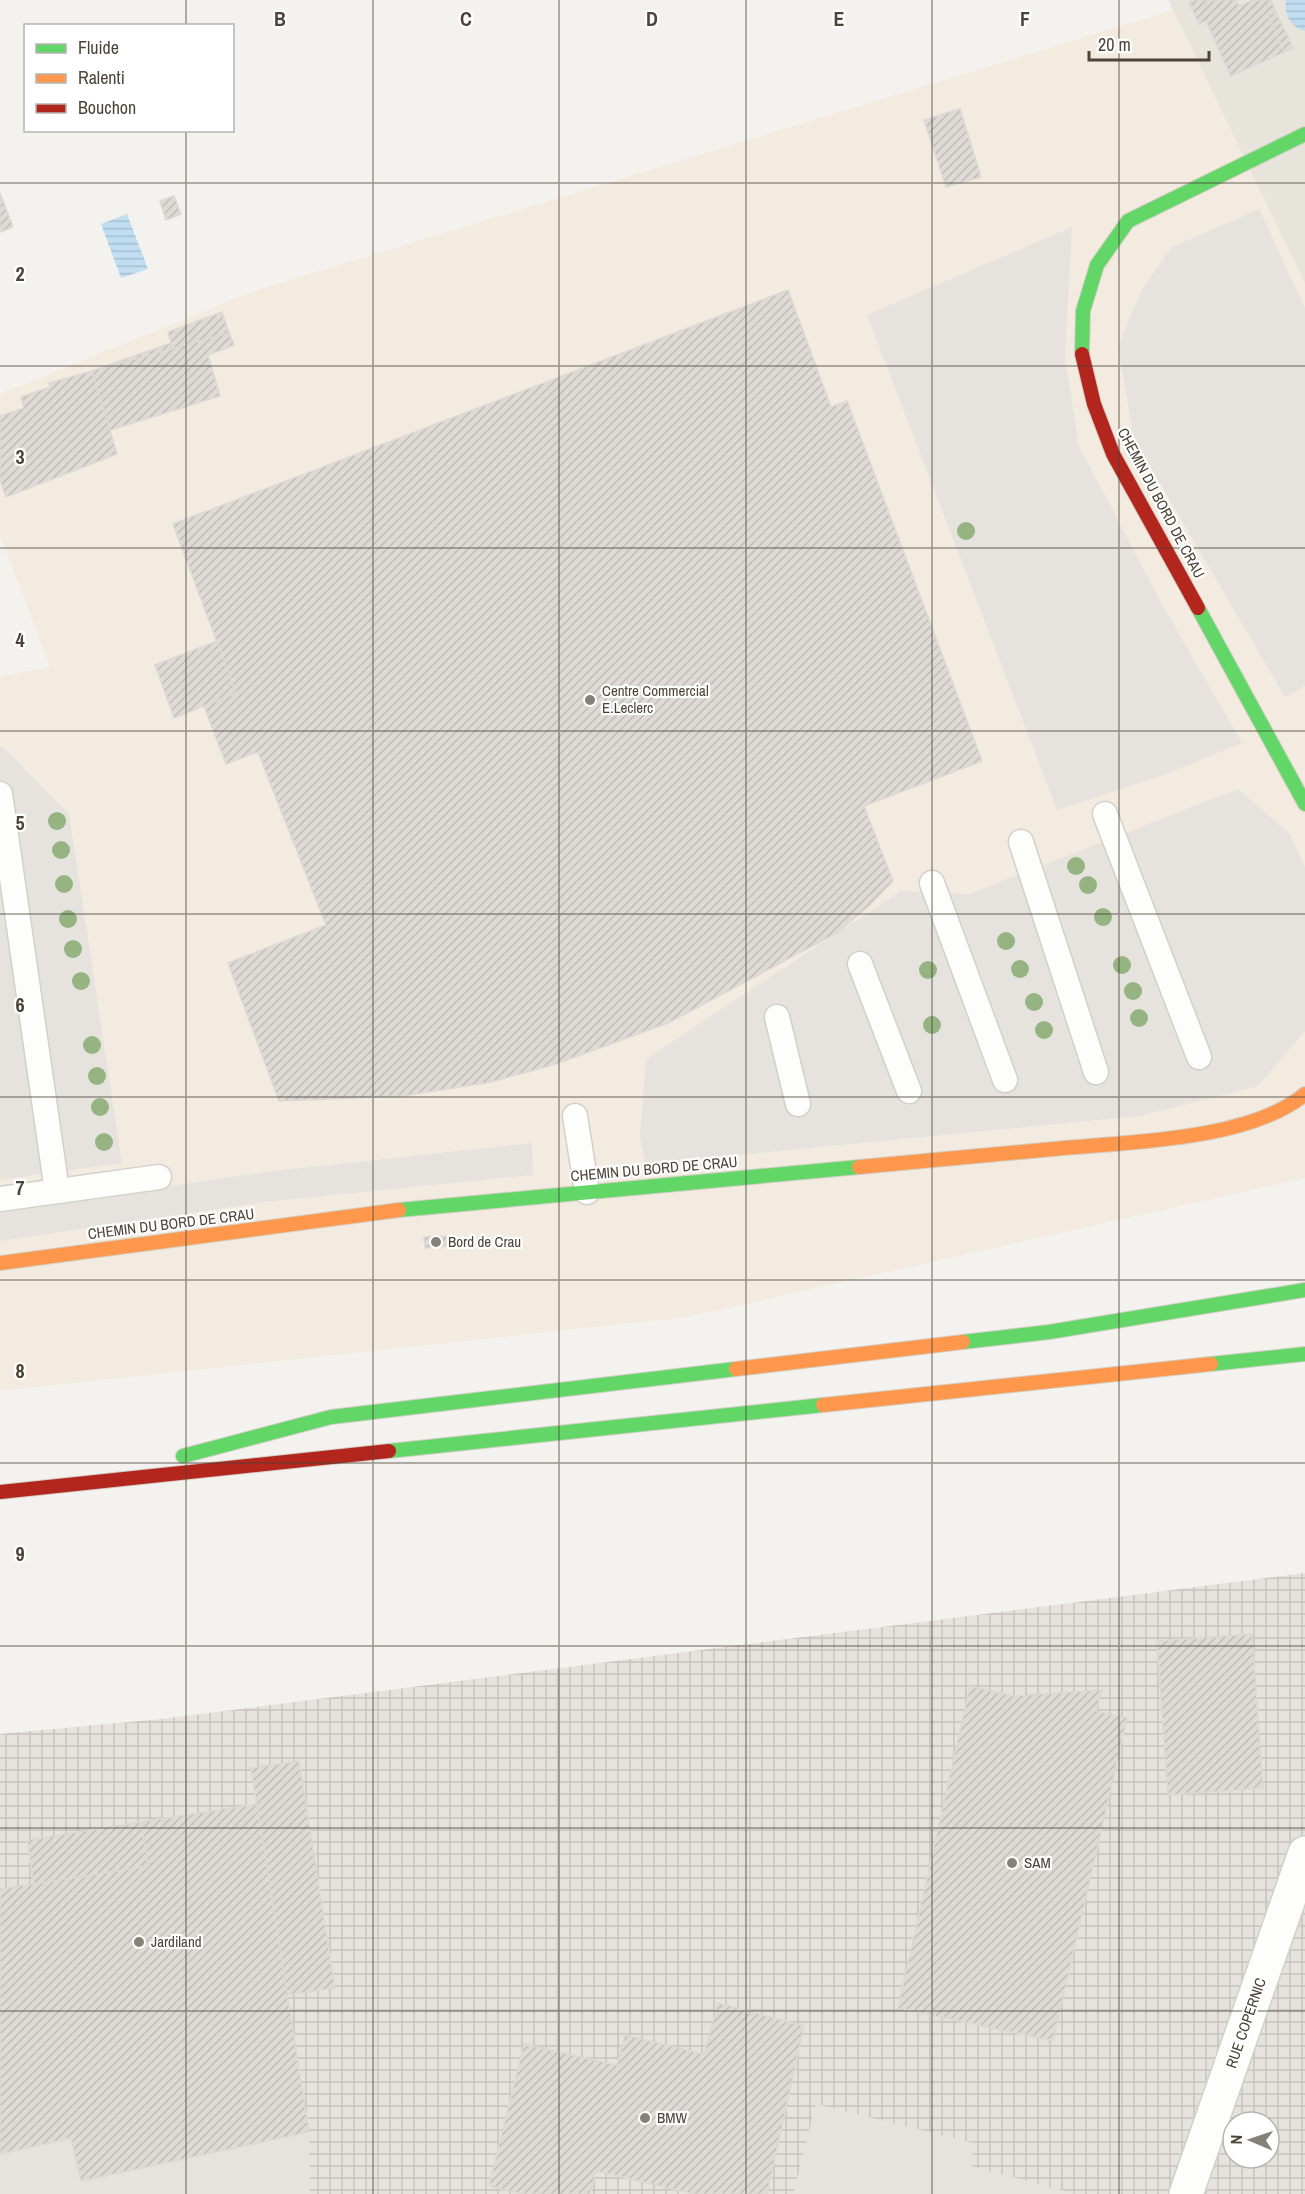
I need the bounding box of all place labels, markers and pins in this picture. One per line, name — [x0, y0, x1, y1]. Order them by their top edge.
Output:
place label: Centre Commercial E.Leclerc — [602, 680, 709, 718]
marker: Centre Commercial E.Leclerc — [583, 693, 597, 707]
place label: Bord de Crau — [448, 1231, 521, 1252]
marker: Bord de Crau — [429, 1235, 443, 1249]
place label: SAM — [1024, 1852, 1051, 1873]
marker: SAM — [1005, 1856, 1019, 1870]
place label: Jardiland — [151, 1931, 202, 1952]
marker: Jardiland — [132, 1935, 146, 1949]
place label: BMW — [657, 2107, 687, 2128]
marker: BMW — [638, 2111, 652, 2125]

